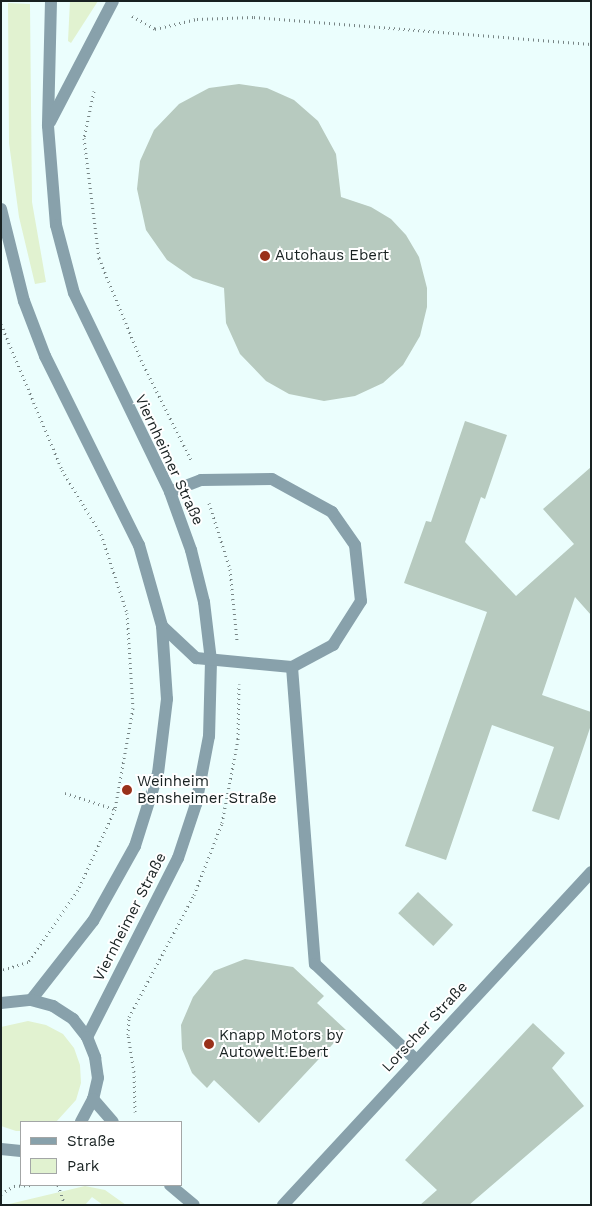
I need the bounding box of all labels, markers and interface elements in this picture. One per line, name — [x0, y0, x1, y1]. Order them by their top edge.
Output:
place label: Autohaus Ebert — [275, 247, 389, 265]
marker: Autohaus Ebert — [259, 250, 271, 262]
street label: Viernheimer Straße — [131, 392, 207, 528]
place label: Weinheim Bensheimer Straße — [137, 772, 277, 807]
marker: Weinheim Bensheimer Straße — [121, 784, 133, 796]
street label: Viernheimer Straße — [90, 850, 170, 984]
street label: Lorscher Straße — [378, 978, 472, 1076]
place label: Knapp Motors by Autowelt.Ebert — [219, 1026, 343, 1061]
marker: Knapp Motors by Autowelt.Ebert — [203, 1038, 215, 1050]
legend — [20, 1121, 182, 1186]
text: Straße — [67, 1132, 115, 1150]
text: Park — [67, 1157, 99, 1175]

